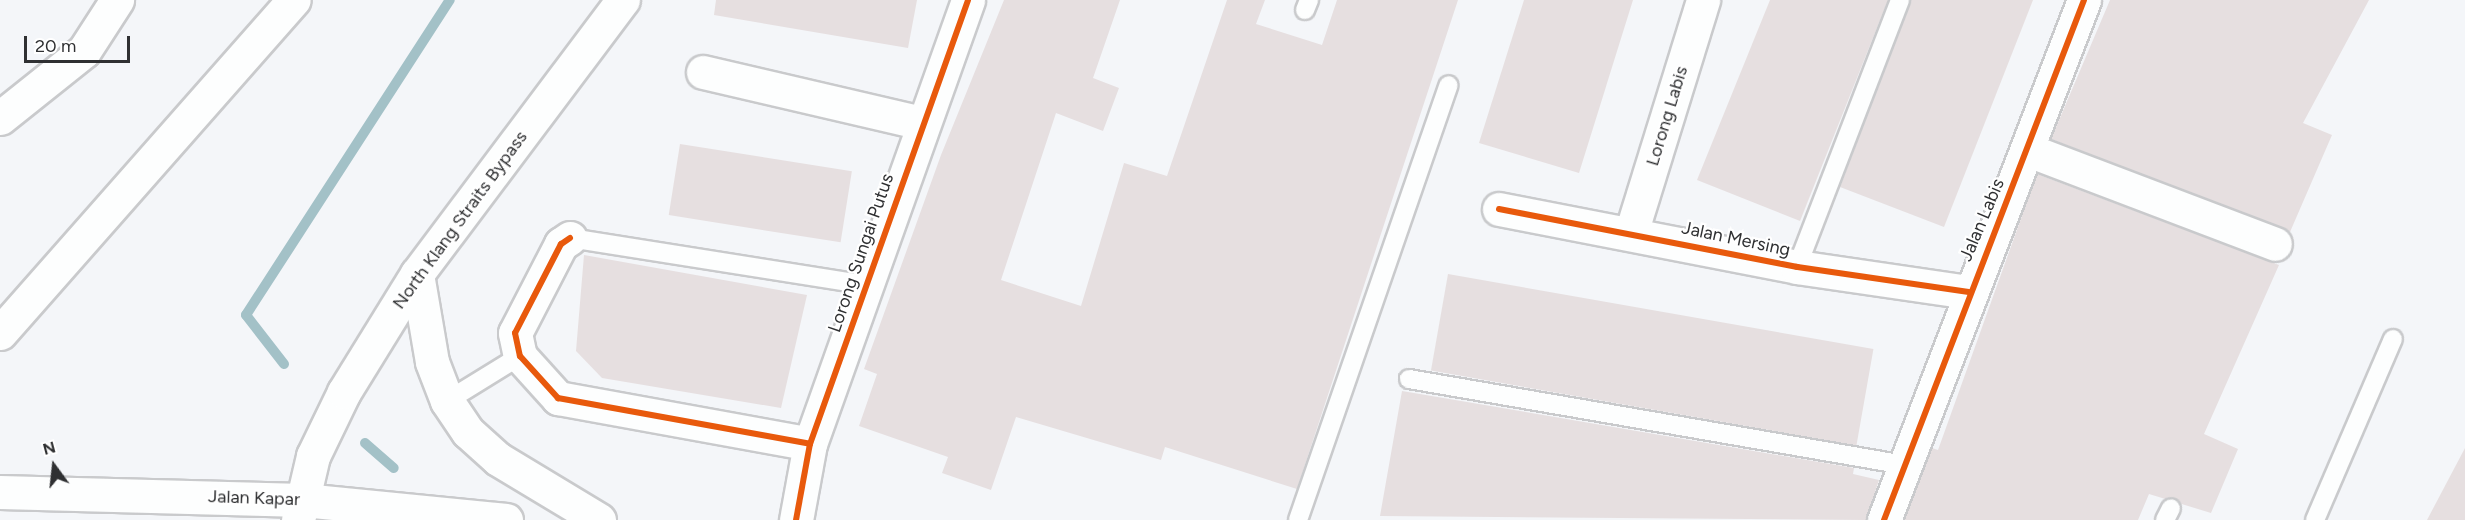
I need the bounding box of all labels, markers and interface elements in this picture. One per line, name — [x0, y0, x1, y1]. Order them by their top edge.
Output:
scale bar — [27, 24, 134, 62]
text: 20 m — [35, 35, 76, 57]
street label: Lorong Labis — [1642, 64, 1692, 168]
street label: North Klang Straits Bypass — [388, 127, 532, 313]
street label: Lorong Sungai Putus — [824, 171, 898, 335]
street label: Jalan Labis — [1955, 175, 2009, 265]
street label: Jalan Mersing — [1680, 217, 1792, 261]
north arrow — [24, 436, 84, 496]
text: N — [41, 437, 58, 459]
street label: Jalan Kapar — [208, 486, 300, 510]

